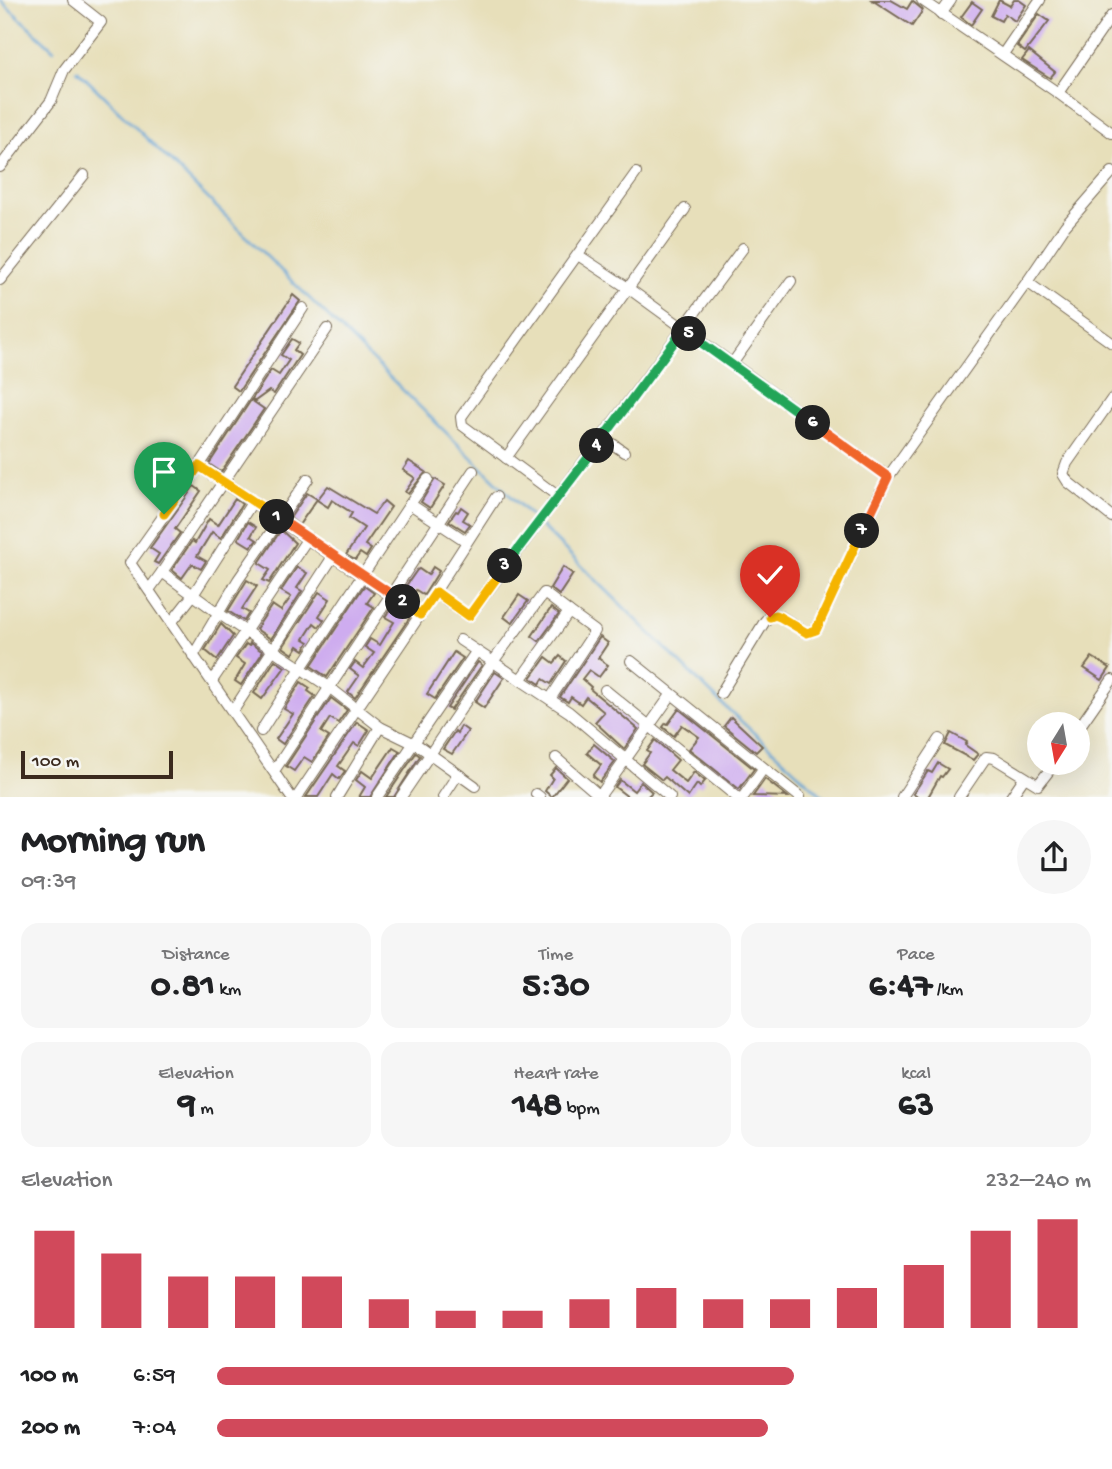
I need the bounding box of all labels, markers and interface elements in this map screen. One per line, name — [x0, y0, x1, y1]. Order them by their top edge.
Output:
pin: 5 — [672, 316, 706, 352]
text: 5 — [684, 322, 694, 345]
pin: 6 — [796, 406, 830, 440]
text: 6 — [808, 411, 817, 434]
pin: 4 — [580, 428, 614, 464]
text: 4 — [592, 434, 601, 457]
pin — [134, 442, 194, 514]
icon: arrive — [145, 453, 183, 491]
pin: 1 — [260, 500, 294, 534]
text: 1 — [273, 505, 280, 528]
pin: 7 — [844, 514, 880, 548]
text: 7 — [857, 519, 866, 542]
pin — [740, 545, 800, 617]
pin: 3 — [488, 548, 522, 584]
text: 3 — [500, 554, 509, 577]
icon: check — [751, 556, 789, 594]
pin: 2 — [386, 584, 420, 620]
text: 2 — [398, 590, 407, 613]
north arrow — [1027, 712, 1090, 775]
map controls — [1027, 712, 1090, 775]
scale bar — [21, 748, 173, 780]
text: 100 m — [32, 751, 79, 774]
button: share — [1017, 820, 1091, 894]
text: Morning run — [21, 821, 205, 865]
text: 09:39 — [21, 869, 76, 896]
text: Distance — [162, 944, 230, 967]
text: Time — [539, 944, 573, 967]
text: Pace — [897, 944, 935, 967]
text: 0.81 — [151, 967, 215, 1008]
text: 5:30 — [522, 967, 590, 1008]
text: 6:47 — [869, 967, 932, 1008]
text: km — [215, 979, 241, 1002]
text: /km — [932, 979, 963, 1002]
text: Elevation — [158, 1063, 234, 1086]
text: Heart rate — [513, 1063, 599, 1086]
text: kcal — [901, 1063, 931, 1086]
text: 9 — [178, 1086, 196, 1127]
text: 148 — [512, 1086, 562, 1127]
text: 63 — [898, 1086, 934, 1127]
text: m — [196, 1098, 214, 1121]
text: bpm — [562, 1098, 600, 1121]
text: Elevation — [21, 1168, 112, 1195]
text: 232–240 m — [985, 1168, 1091, 1195]
text: 100 m — [21, 1363, 78, 1390]
text: 6:59 — [133, 1363, 176, 1390]
text: 200 m — [21, 1415, 80, 1442]
text: 7:04 — [133, 1415, 176, 1442]

